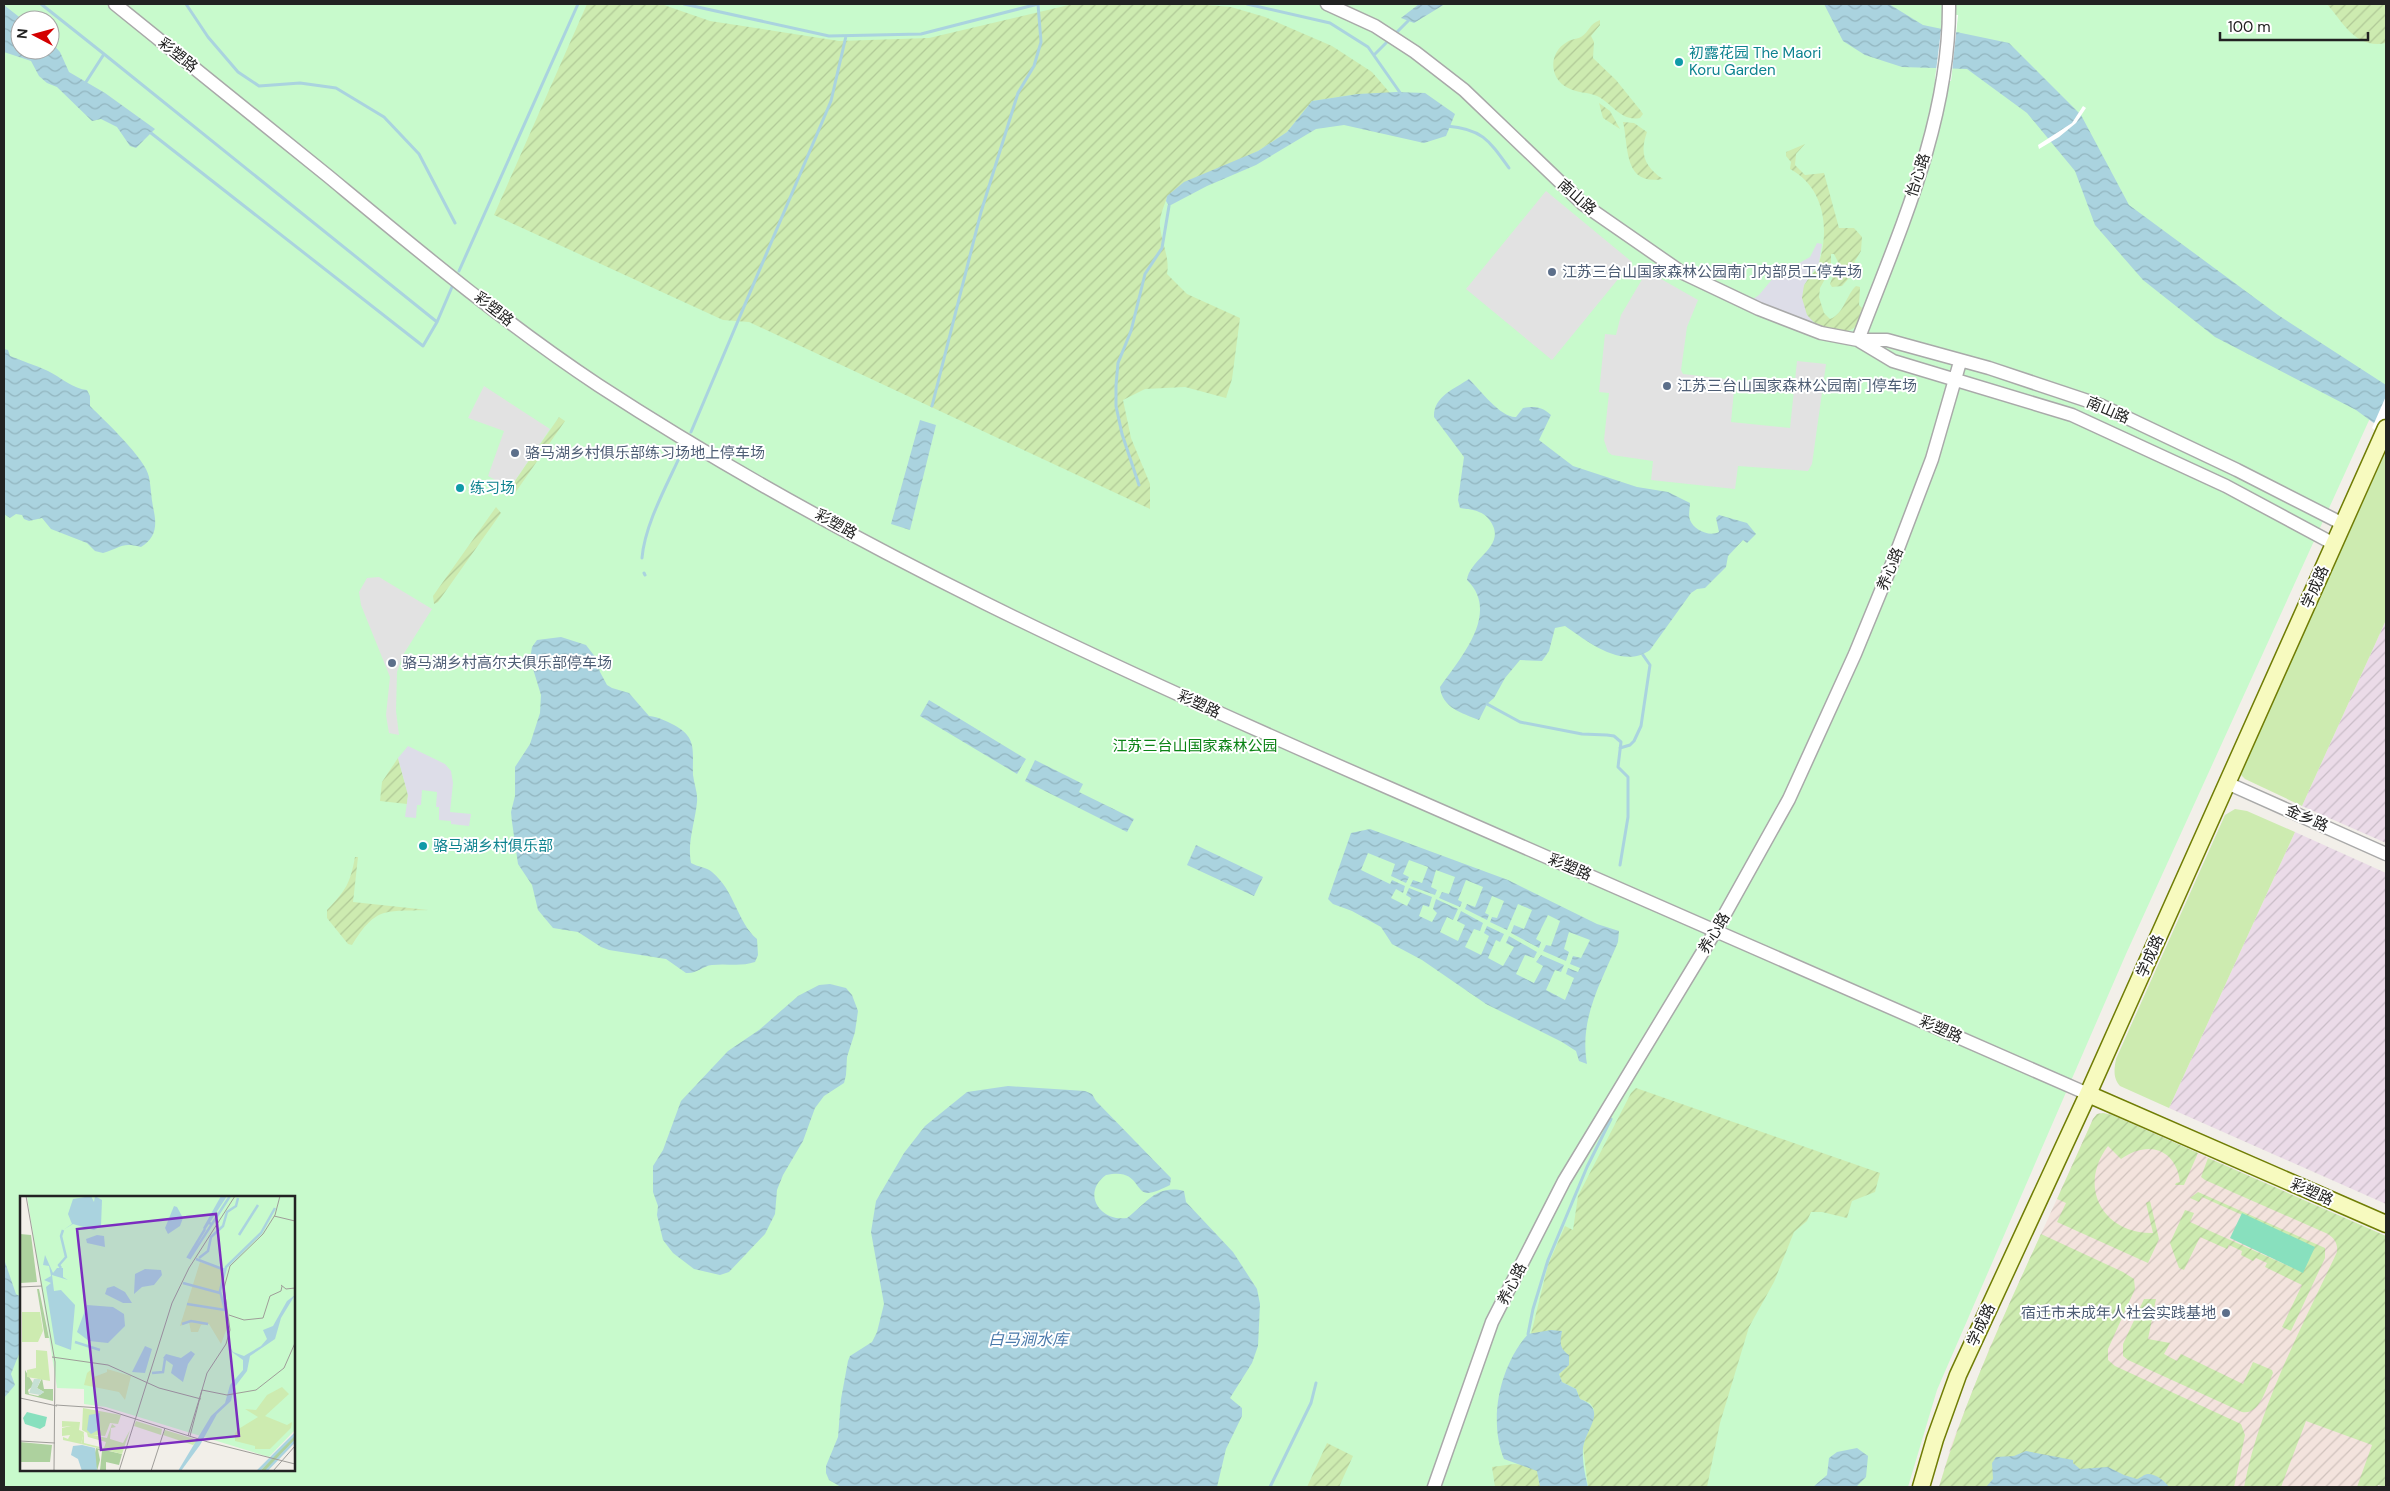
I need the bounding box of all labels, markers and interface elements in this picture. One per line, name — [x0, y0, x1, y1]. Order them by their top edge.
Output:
north arrow — [10, 10, 60, 60]
scale bar — [2220, 10, 2368, 42]
text: 100 m — [2228, 17, 2271, 37]
text: N — [13, 28, 32, 40]
street label: 彩塑路 — [154, 33, 202, 77]
place label: 初露花园 The Maori Koru Garden — [1689, 43, 1821, 80]
marker: 初露花园 The Maori Koru Garden — [1673, 56, 1685, 68]
street label: 怡心路 — [1902, 151, 1934, 199]
street label: 南山路 — [1553, 175, 1601, 219]
place label: 江苏三台山国家森林公园南门内部员工停车场 — [1562, 262, 1862, 282]
marker: 江苏三台山国家森林公园南门内部员工停车场 — [1546, 266, 1558, 278]
street label: 彩塑路 — [470, 287, 518, 331]
place label: 江苏三台山国家森林公园南门停车场 — [1677, 376, 1917, 396]
marker: 江苏三台山国家森林公园南门停车场 — [1661, 380, 1673, 392]
street label: 南山路 — [2083, 392, 2133, 428]
place label: 骆马湖乡村俱乐部练习场地上停车场 — [525, 443, 765, 463]
marker: 骆马湖乡村俱乐部练习场地上停车场 — [509, 447, 521, 459]
place label: 练习场 — [470, 478, 515, 498]
marker: 练习场 — [454, 482, 466, 494]
street label: 彩塑路 — [811, 504, 861, 544]
street label: 养心路 — [1872, 544, 1908, 594]
street label: 学成路 — [2297, 562, 2333, 612]
place label: 骆马湖乡村高尔夫俱乐部停车场 — [402, 653, 612, 673]
marker: 骆马湖乡村高尔夫俱乐部停车场 — [386, 657, 398, 669]
street label: 彩塑路 — [1174, 685, 1224, 723]
park label: 江苏三台山国家森林公园 — [1112, 736, 1278, 756]
street label: 金乡路 — [2282, 800, 2332, 836]
place label: 骆马湖乡村俱乐部 — [433, 836, 553, 856]
marker: 骆马湖乡村俱乐部 — [417, 840, 429, 852]
street label: 彩塑路 — [1545, 849, 1595, 885]
street label: 养心路 — [1694, 909, 1734, 957]
street label: 学成路 — [2132, 931, 2168, 981]
street label: 彩塑路 — [1916, 1011, 1966, 1047]
street label: 彩塑路 — [2287, 1174, 2337, 1210]
inset map — [20, 1196, 295, 1471]
street label: 养心路 — [1493, 1259, 1531, 1309]
street label: 学成路 — [1962, 1300, 2000, 1350]
place label: 宿迁市未成年人社会实践基地 — [2021, 1303, 2216, 1323]
marker: 宿迁市未成年人社会实践基地 — [2220, 1307, 2232, 1319]
water label: 白马涧水库 — [988, 1329, 1071, 1350]

